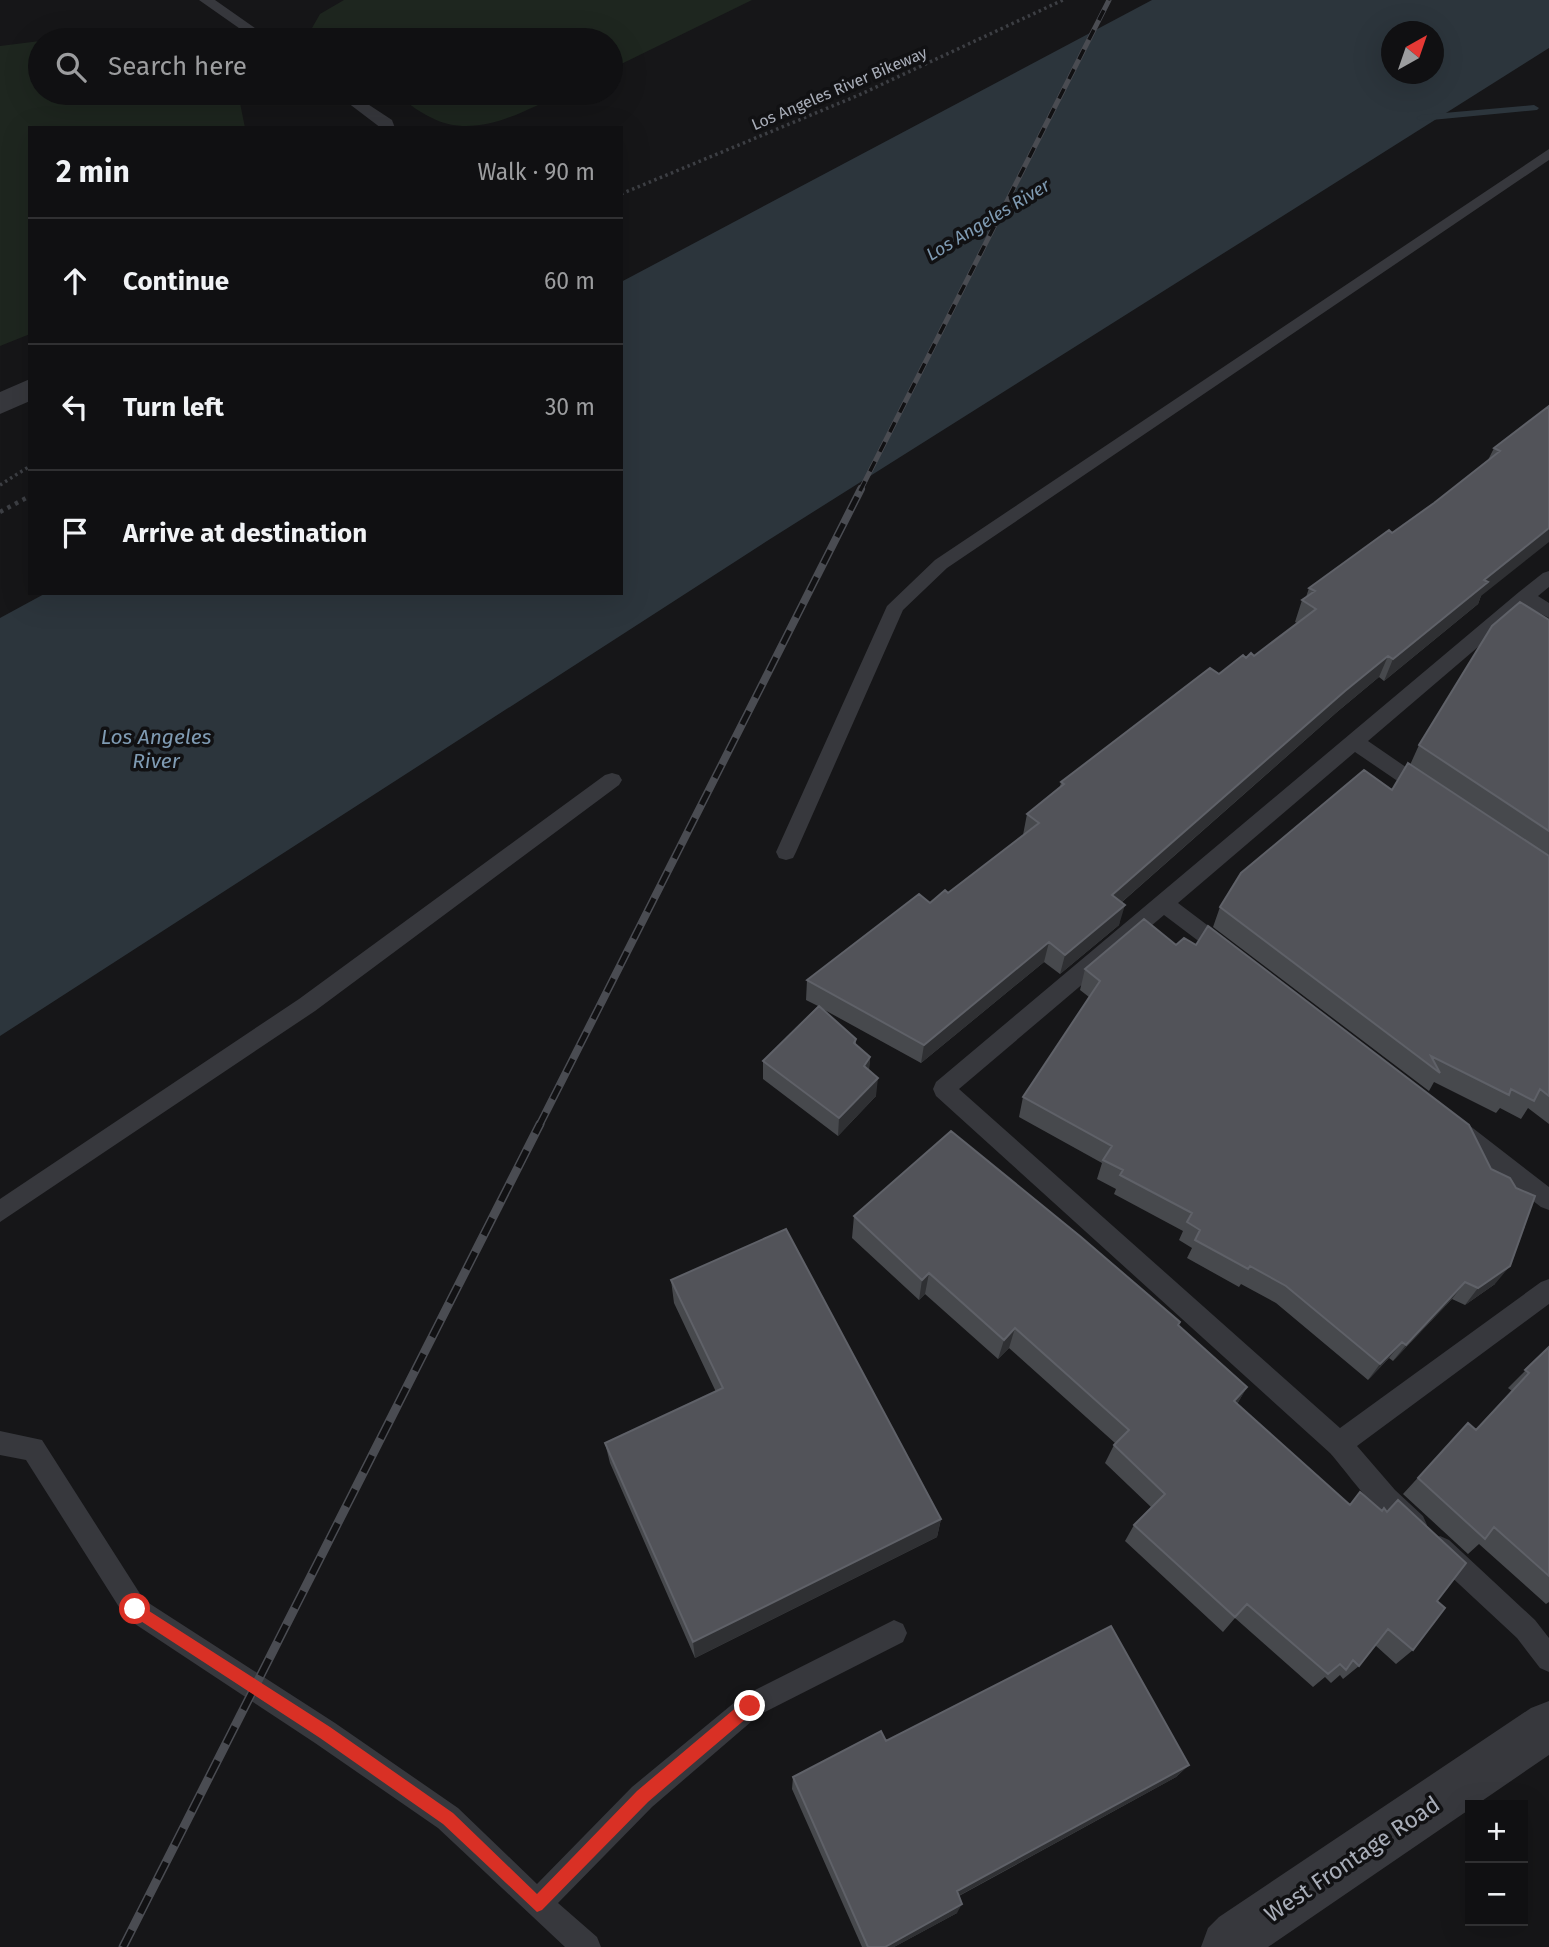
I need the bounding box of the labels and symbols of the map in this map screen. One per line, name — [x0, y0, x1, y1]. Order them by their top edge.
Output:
north arrow — [1381, 21, 1444, 84]
street label: Los Angeles River Bikeway — [749, 43, 930, 134]
water label: Los Angeles River — [922, 174, 1055, 266]
water label: Los Angeles River — [101, 724, 212, 774]
route start — [119, 1593, 150, 1624]
route end — [734, 1690, 765, 1721]
street label: West Frontage Road — [1259, 1790, 1445, 1928]

